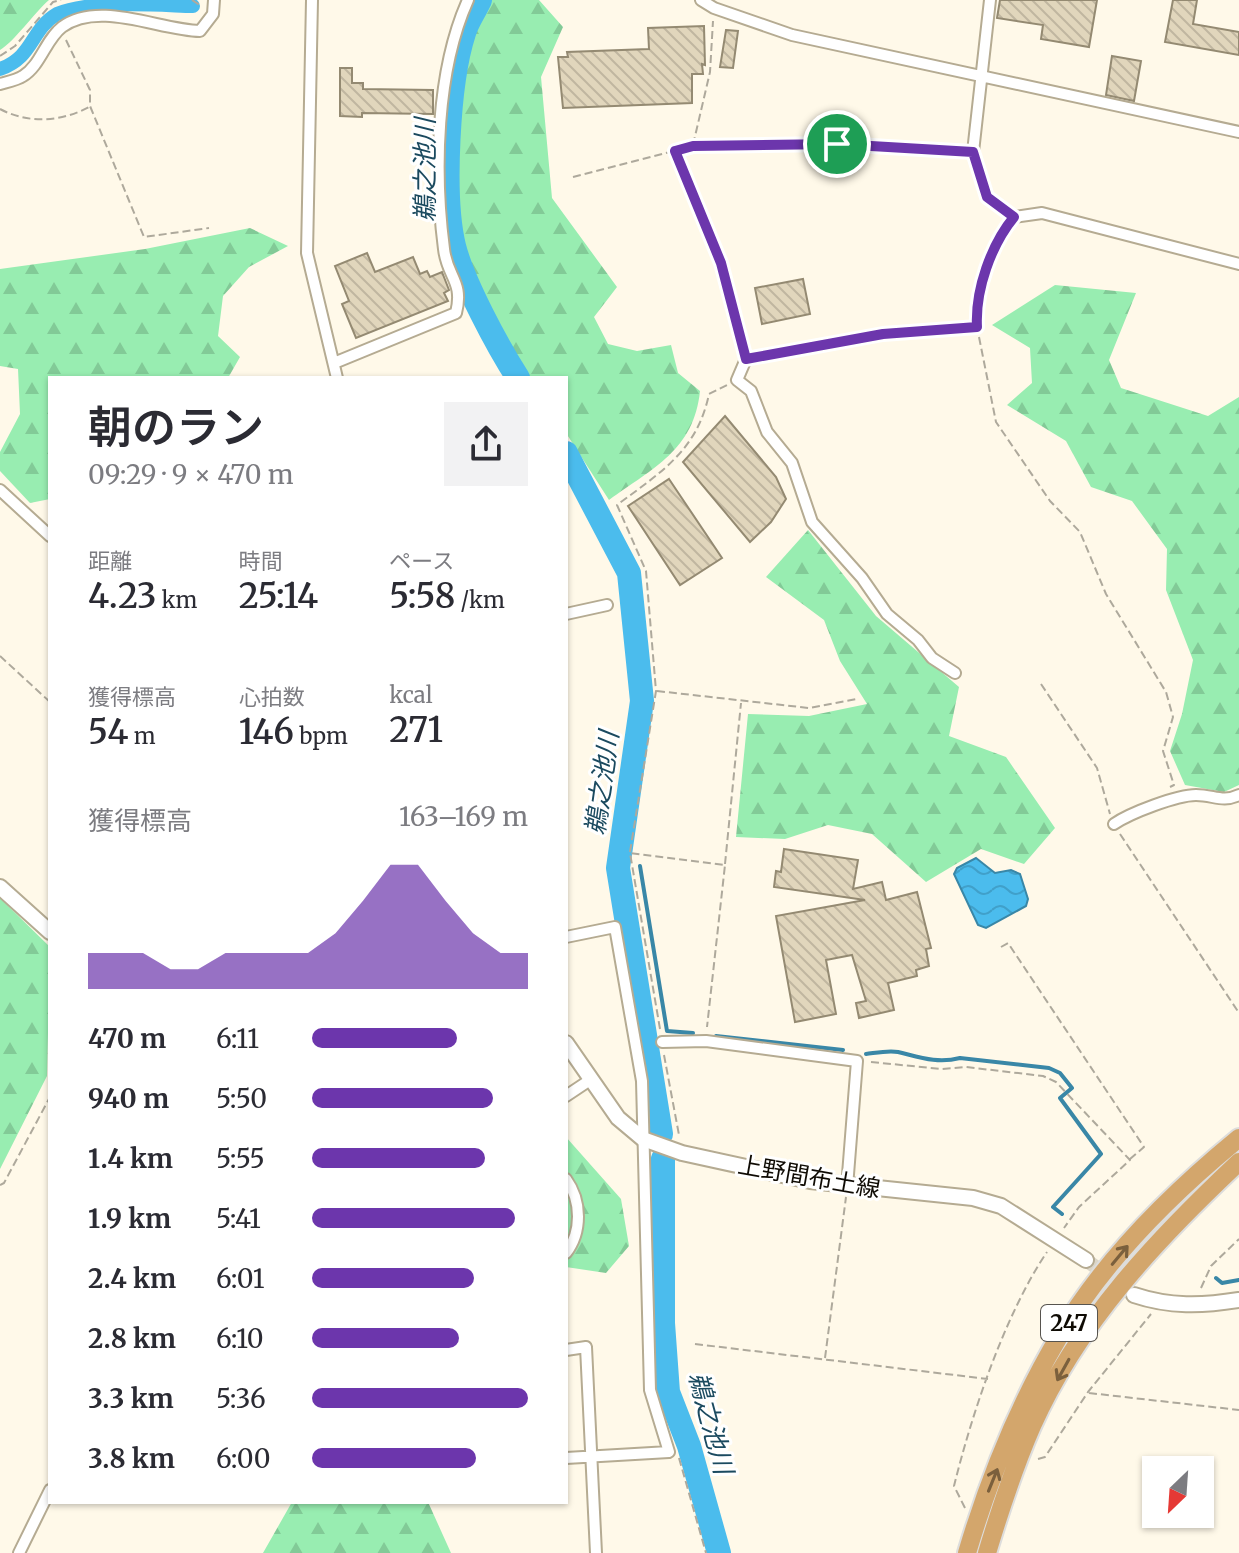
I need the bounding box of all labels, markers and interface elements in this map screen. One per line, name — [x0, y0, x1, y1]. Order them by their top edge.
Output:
pin — [803, 110, 871, 178]
water label: 鵜之池川 — [408, 115, 441, 222]
icon: arrive — [815, 122, 859, 166]
text: 朝のラン — [88, 400, 264, 455]
button: share — [444, 402, 528, 486]
text: 09:29 · 9 × 470 m — [88, 458, 293, 491]
text: 距離 — [88, 547, 132, 575]
text: 時間 — [239, 547, 283, 575]
text: ペース — [389, 547, 454, 575]
text: 4.23 — [88, 575, 156, 617]
text: 25:14 — [239, 575, 318, 617]
text: 5:58 — [389, 575, 455, 617]
text: km — [156, 586, 197, 614]
text: /km — [455, 586, 505, 614]
text: kcal — [389, 681, 433, 709]
text: 獲得標高 — [88, 683, 176, 711]
text: 心拍数 — [239, 683, 305, 711]
text: 271 — [389, 709, 443, 751]
text: 54 — [88, 711, 128, 753]
text: 146 — [239, 711, 294, 753]
text: m — [128, 722, 156, 750]
text: bpm — [294, 722, 348, 750]
water label: 鵜之池川 — [578, 726, 625, 837]
text: 163–169 m — [399, 800, 528, 833]
text: 獲得標高 — [88, 804, 192, 837]
text: 470 m — [88, 1022, 166, 1055]
text: 6:11 — [216, 1022, 259, 1055]
text: 940 m — [88, 1082, 169, 1115]
text: 5:50 — [216, 1082, 267, 1115]
text: 1.4 km — [88, 1142, 173, 1175]
text: 5:55 — [216, 1142, 265, 1175]
street label: 上野間布土線 — [735, 1149, 883, 1204]
text: 1.9 km — [88, 1202, 171, 1235]
text: 5:41 — [216, 1202, 261, 1235]
one-way arrow — [1111, 1245, 1129, 1265]
text: 2.4 km — [88, 1262, 176, 1295]
text: 6:01 — [216, 1262, 264, 1295]
road number: 247 — [1041, 1305, 1097, 1341]
text: 2.8 km — [88, 1322, 176, 1355]
text: 6:10 — [216, 1322, 264, 1355]
one-way arrow — [1055, 1358, 1071, 1381]
water label: 鵜之池川 — [682, 1368, 742, 1480]
text: 3.3 km — [88, 1382, 174, 1415]
text: 5:36 — [216, 1382, 266, 1415]
text: 3.8 km — [88, 1442, 175, 1475]
text: 6:00 — [216, 1442, 271, 1475]
north arrow — [1142, 1456, 1214, 1528]
map controls — [1142, 1456, 1214, 1528]
one-way arrow — [987, 1468, 1001, 1493]

